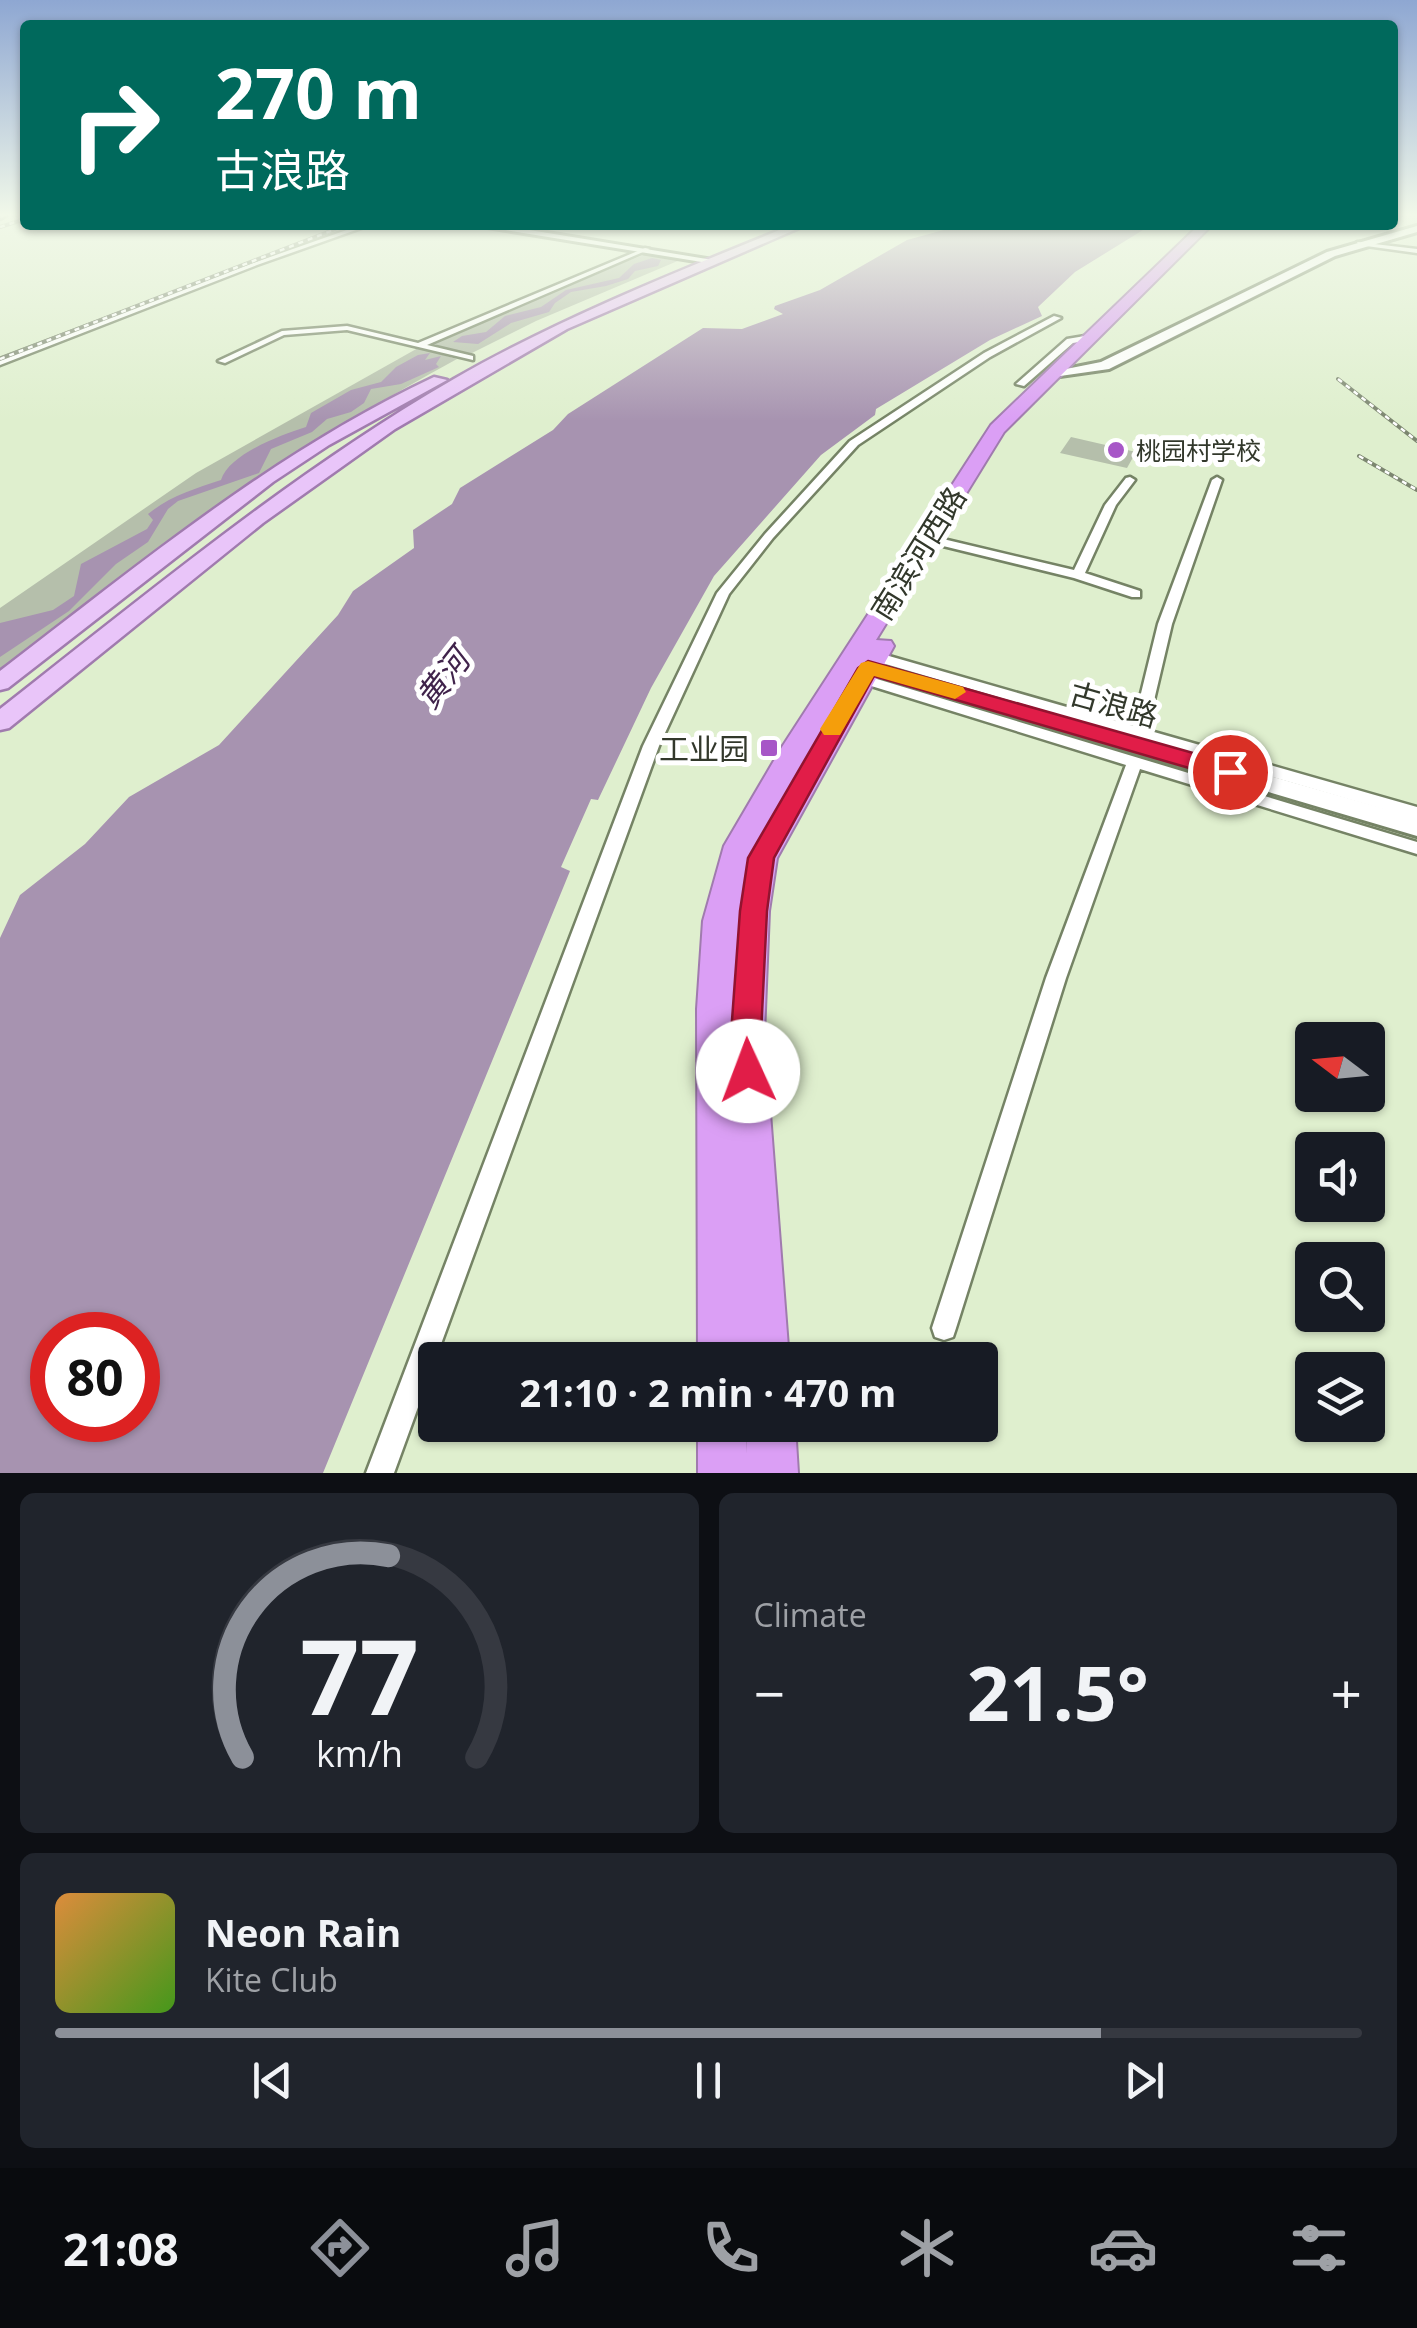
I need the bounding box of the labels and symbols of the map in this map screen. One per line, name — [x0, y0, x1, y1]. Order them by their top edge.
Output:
place label: 桃园村学校 — [1136, 433, 1261, 467]
marker: 桃园村学校 — [1105, 439, 1127, 461]
street label: 南滨河西路 — [861, 479, 975, 627]
water label: 黄河 — [405, 635, 482, 716]
street label: 古浪路 — [1065, 672, 1163, 736]
place label: 工业园 — [659, 728, 749, 769]
pin — [1188, 730, 1273, 815]
marker: 工业园 — [758, 737, 780, 759]
position arrow — [696, 1019, 800, 1123]
north arrow — [1295, 1022, 1385, 1112]
speed limit sign: 80 — [30, 1312, 160, 1442]

